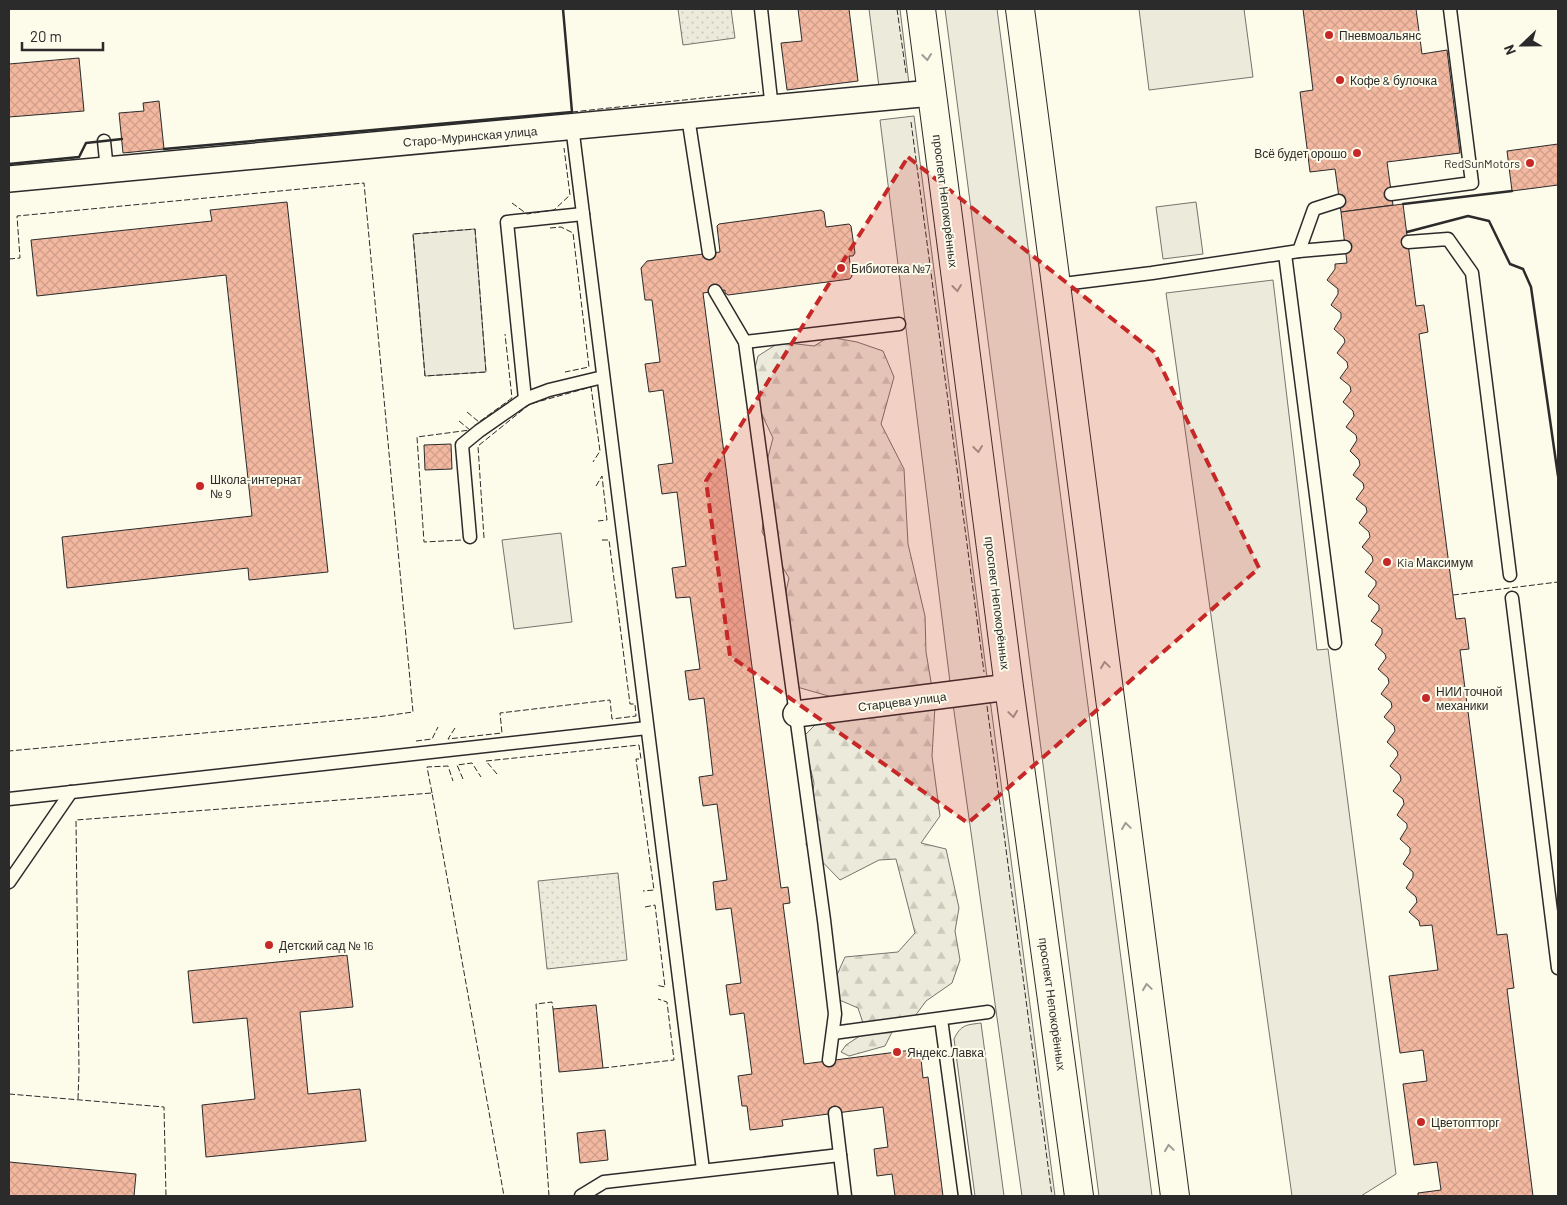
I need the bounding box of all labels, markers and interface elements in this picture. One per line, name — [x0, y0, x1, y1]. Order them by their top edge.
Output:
scale bar — [22, 20, 104, 52]
north arrow — [1497, 20, 1547, 70]
text: 20 m — [30, 27, 62, 45]
place label: Пневмоальянс — [1339, 28, 1421, 42]
marker: Пневмоальянс — [1323, 29, 1335, 41]
text: N — [1500, 43, 1519, 58]
one-way arrow — [921, 53, 932, 61]
place label: Кофе & булочка — [1350, 73, 1438, 88]
marker: Кофе & булочка — [1334, 74, 1346, 86]
street label: Старо-Муринская улица — [402, 123, 538, 150]
street label: проспект Непокорённых — [930, 134, 961, 269]
place label: Всё будет орошо — [1254, 146, 1347, 161]
marker: Всё будет орошо — [1351, 147, 1363, 159]
place label: RedSunMotors — [1444, 156, 1520, 170]
marker: RedSunMotors — [1524, 157, 1536, 169]
place label: Бибиотека №7 — [851, 261, 931, 275]
marker: Бибиотека №7 — [835, 262, 847, 274]
one-way arrow — [951, 284, 962, 292]
one-way arrow — [972, 445, 983, 453]
place label: Школа-интернат № 9 — [210, 472, 302, 500]
marker: Школа-интернат № 9 — [194, 480, 206, 492]
street label: проспект Непокорённых — [982, 536, 1013, 671]
place label: Kia Максимум — [1397, 555, 1473, 570]
marker: Kia Максимум — [1381, 556, 1393, 568]
one-way arrow — [1100, 660, 1111, 668]
place label: НИИ точной механики — [1436, 684, 1502, 712]
street label: Старцева улица — [857, 689, 948, 714]
marker: НИИ точной механики — [1420, 692, 1432, 704]
one-way arrow — [1007, 710, 1018, 718]
one-way arrow — [1121, 821, 1132, 829]
street label: проспект Непокорённых — [1036, 937, 1069, 1072]
place label: Детский сад № 16 — [279, 938, 374, 953]
marker: Детский сад № 16 — [263, 939, 275, 951]
one-way arrow — [1143, 982, 1153, 991]
place label: Яндекс.Лавка — [907, 1045, 984, 1060]
marker: Яндекс.Лавка — [891, 1046, 903, 1058]
place label: Цветоптторг — [1431, 1115, 1500, 1130]
marker: Цветоптторг — [1415, 1116, 1427, 1128]
one-way arrow — [1164, 1144, 1175, 1152]

